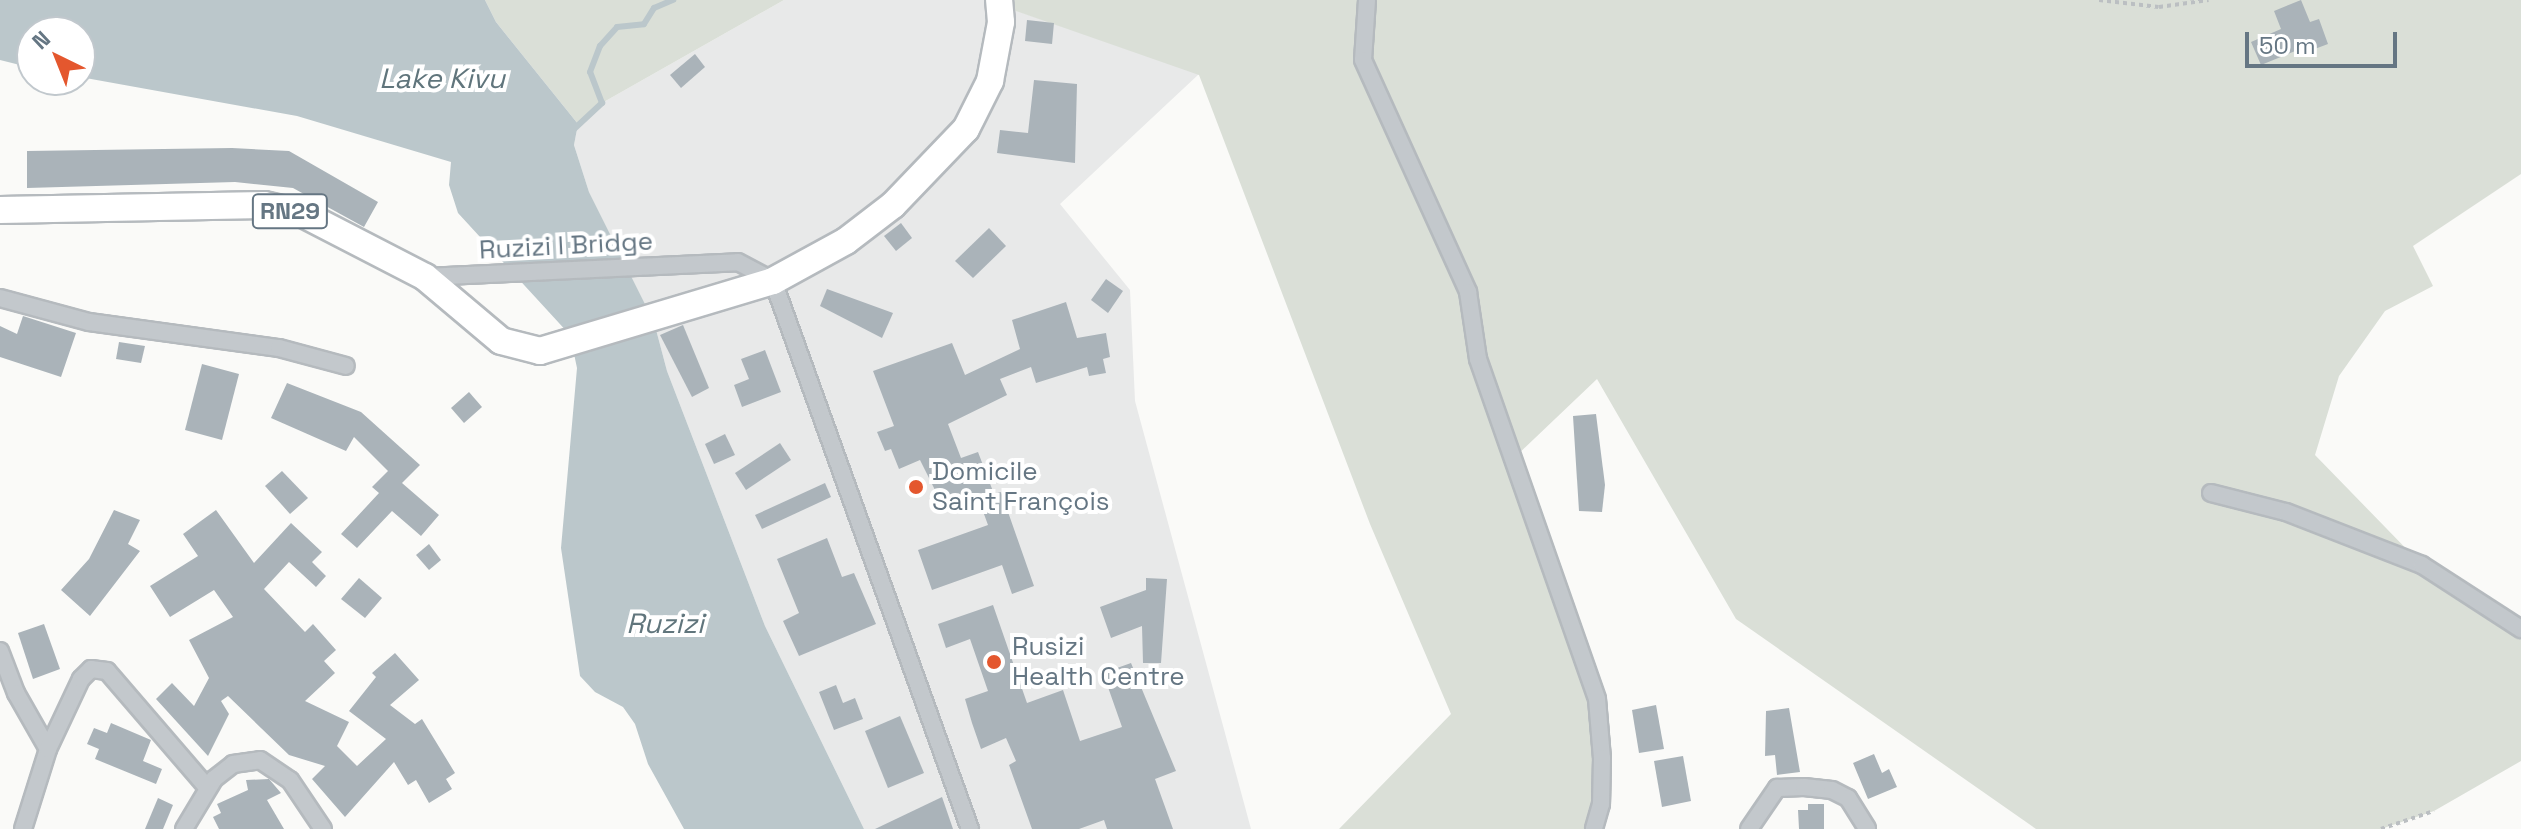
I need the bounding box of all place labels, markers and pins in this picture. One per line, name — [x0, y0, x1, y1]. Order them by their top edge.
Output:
place label: Domicile Saint François — [932, 456, 1109, 518]
marker: Domicile Saint François — [907, 478, 925, 496]
place label: Rusizi Health Centre — [1012, 631, 1185, 692]
marker: Rusizi Health Centre — [983, 651, 1005, 673]

